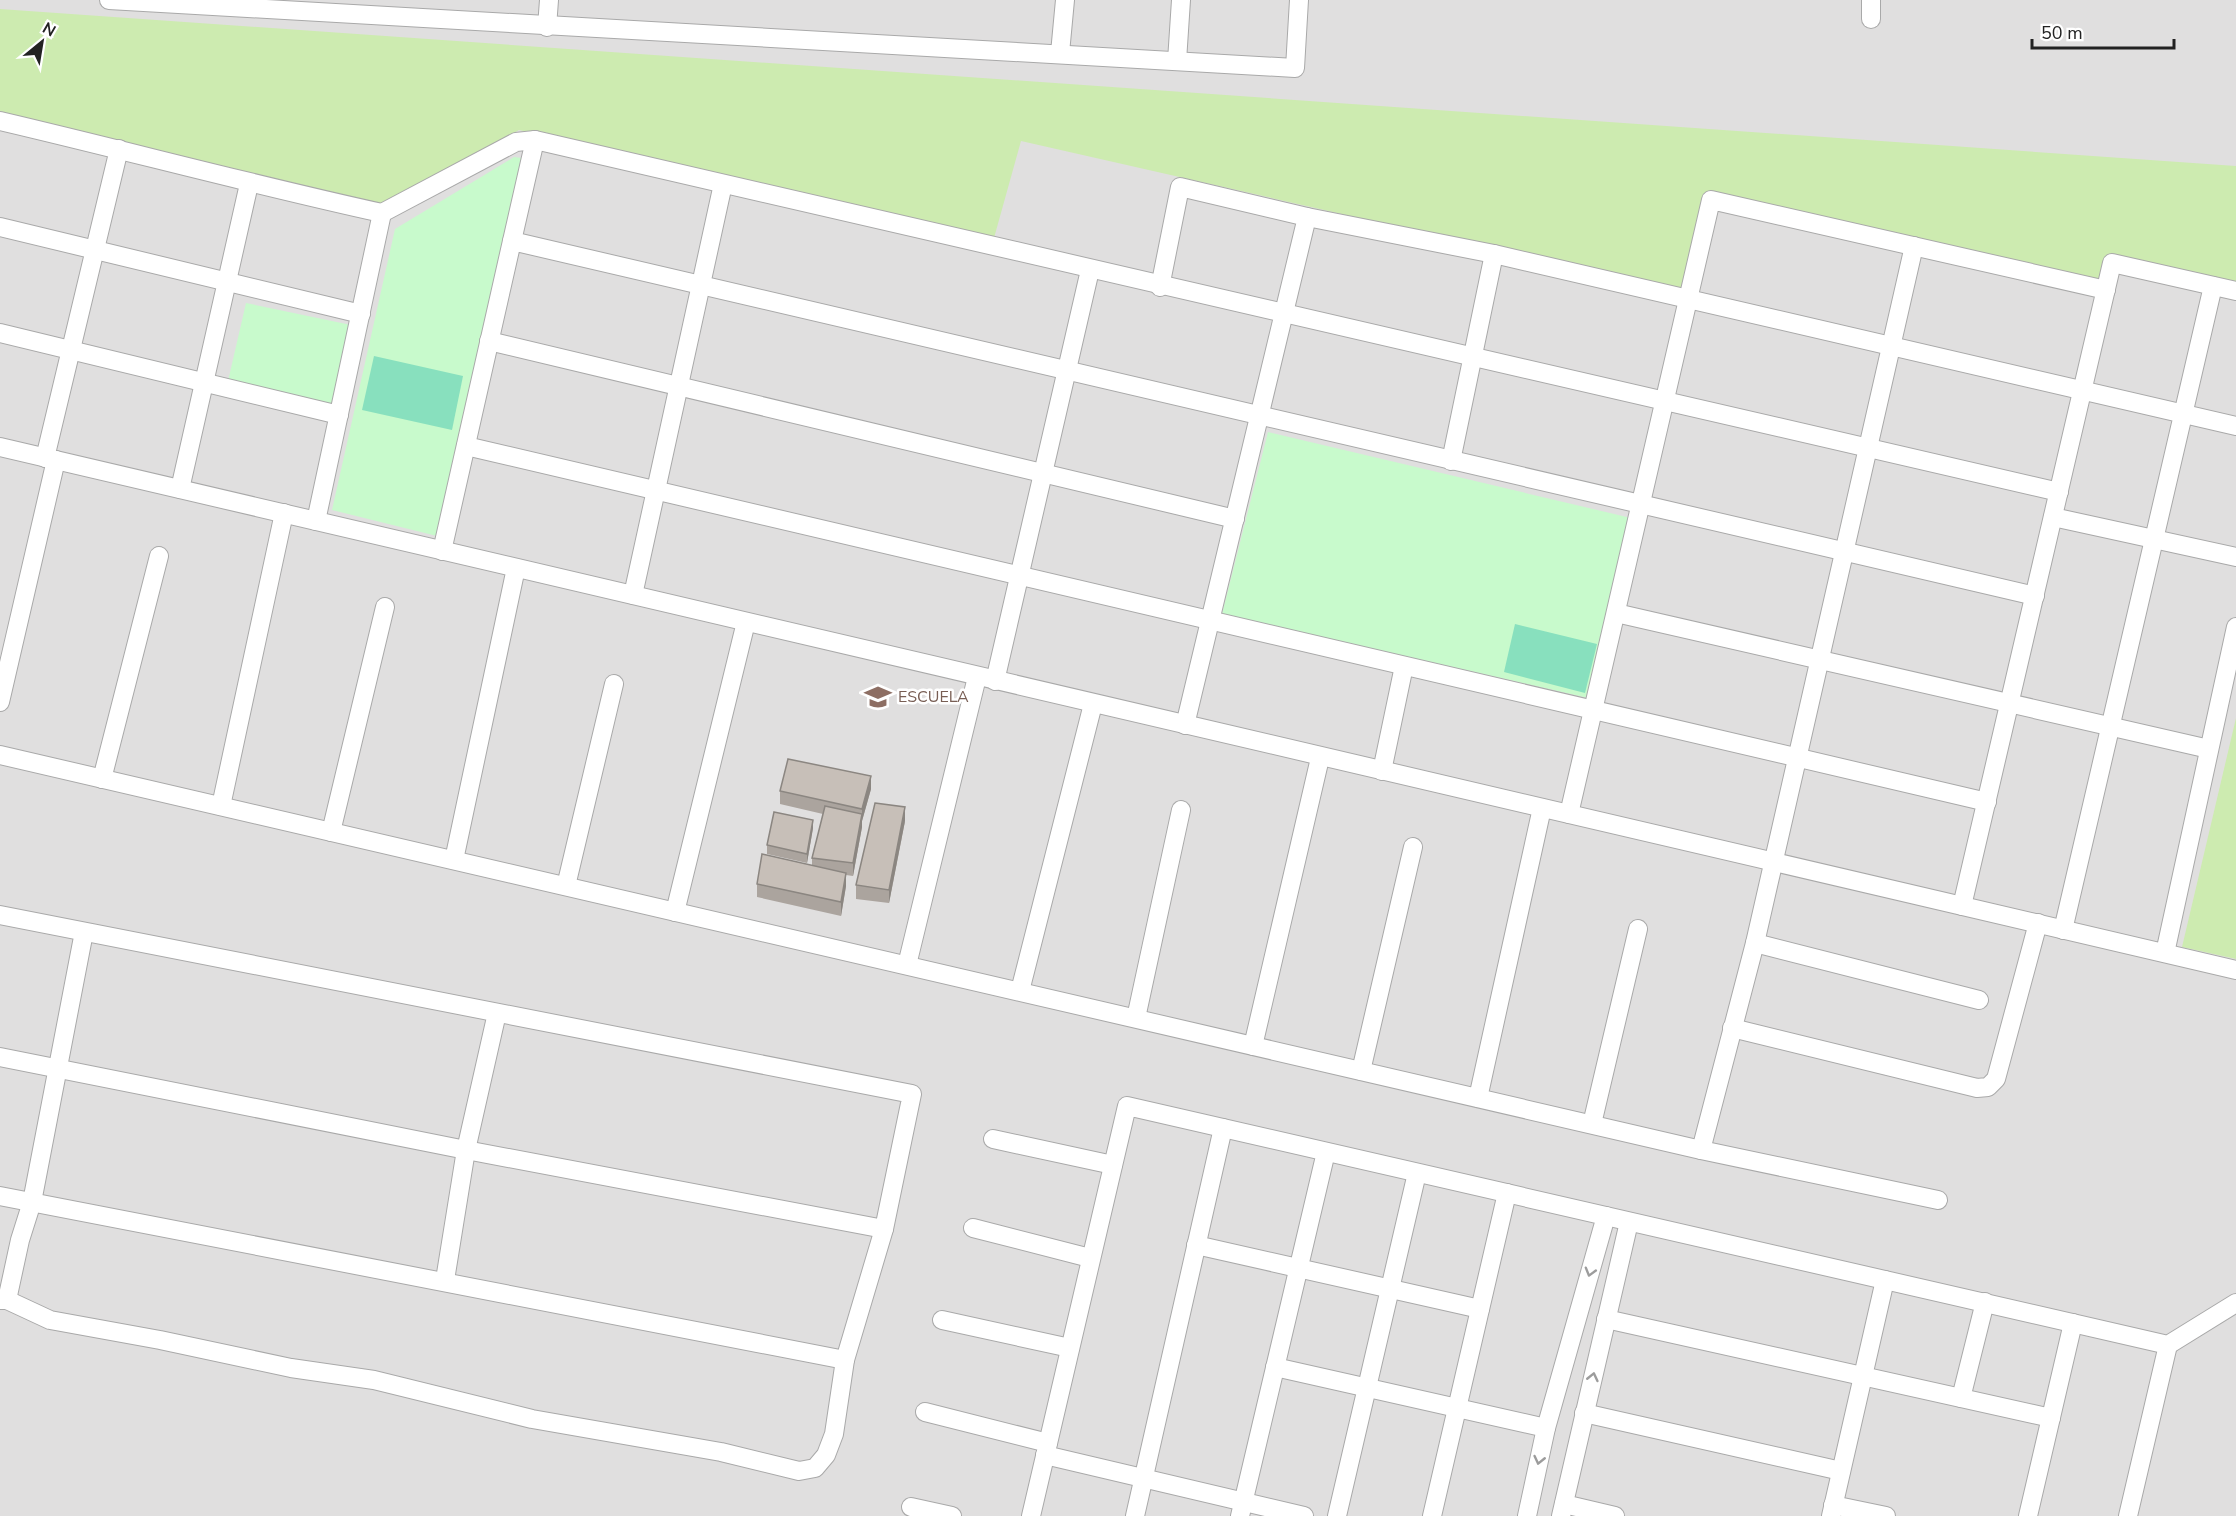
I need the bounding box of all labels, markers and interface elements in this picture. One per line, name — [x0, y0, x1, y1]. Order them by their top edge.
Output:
north arrow — [12, 12, 72, 72]
scale bar — [2032, 12, 2174, 50]
text: N — [38, 17, 60, 42]
text: 50 m — [2041, 21, 2083, 45]
school or university icon: ESCUELA — [863, 682, 893, 712]
place label: ESCUELA — [898, 686, 969, 708]
one-way arrow — [1585, 1266, 1597, 1277]
one-way arrow — [1585, 1372, 1598, 1382]
one-way arrow — [1533, 1455, 1546, 1465]

